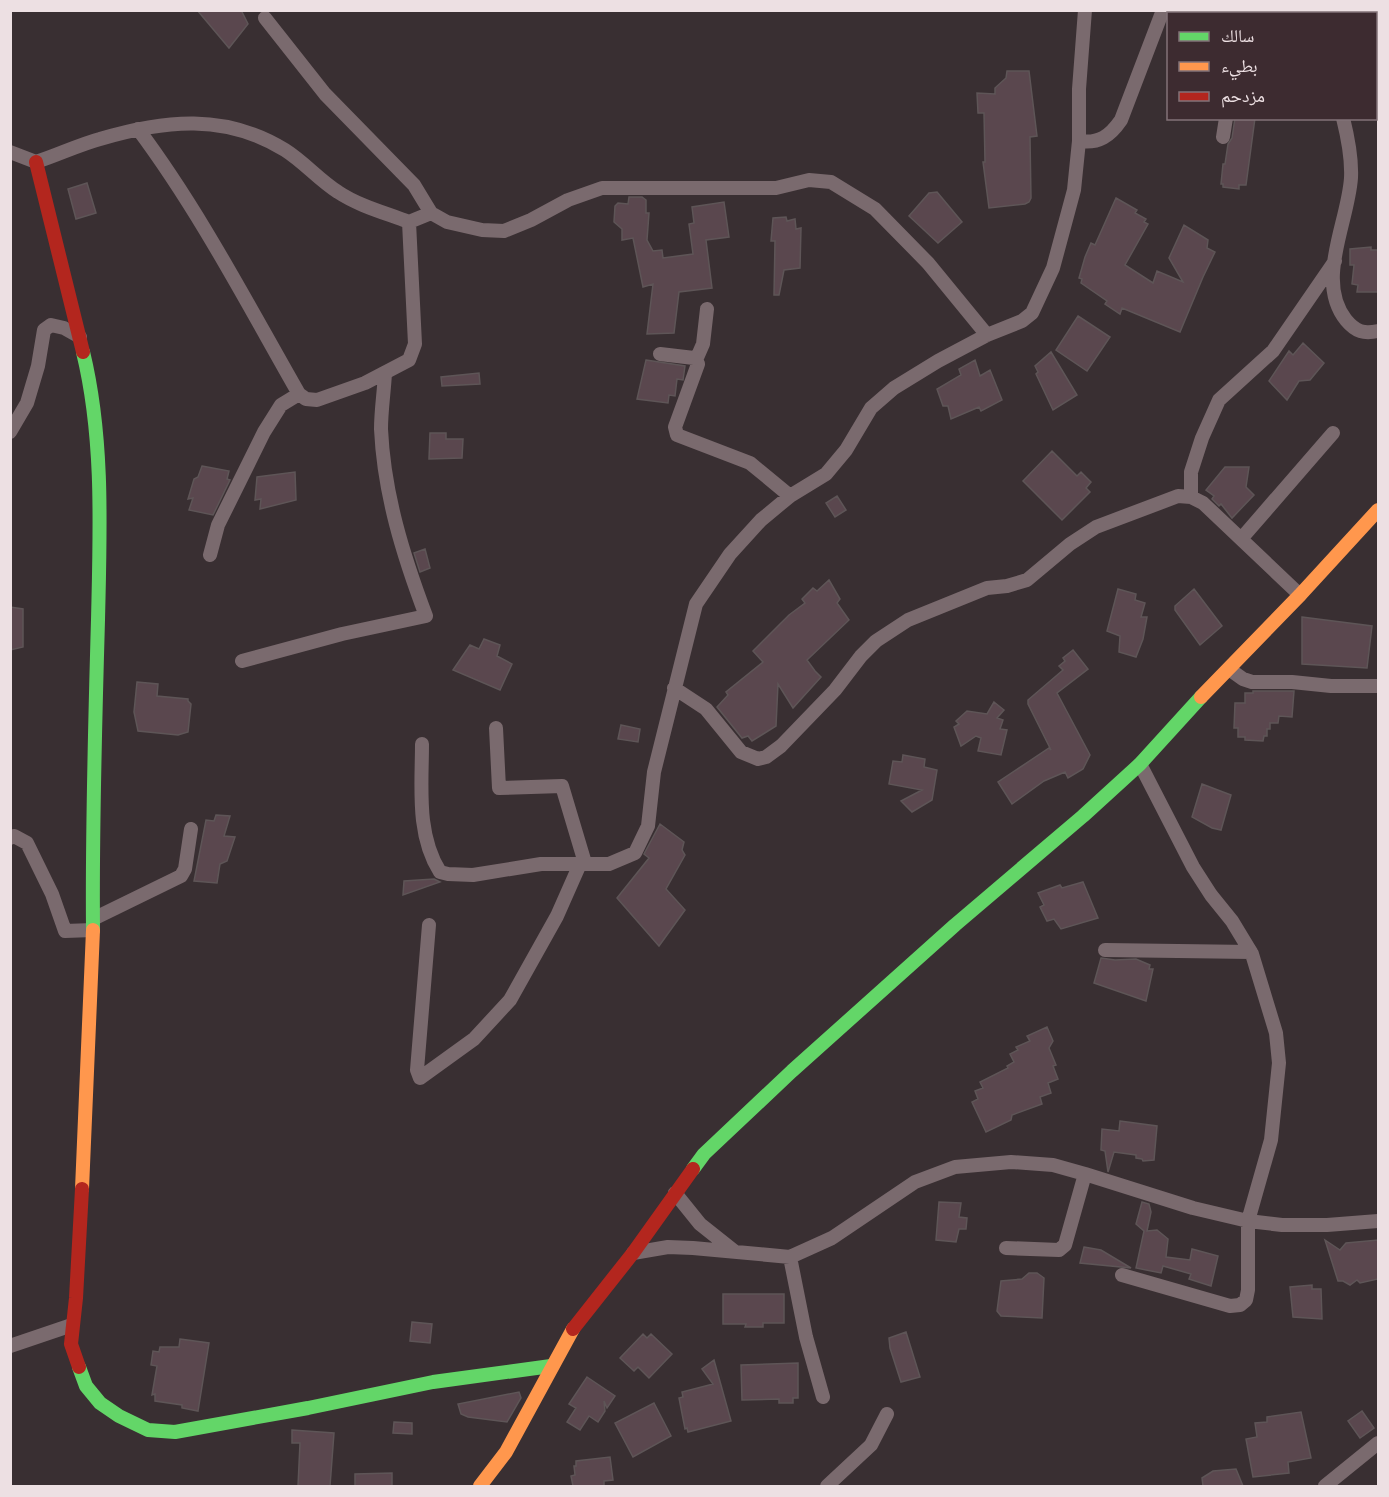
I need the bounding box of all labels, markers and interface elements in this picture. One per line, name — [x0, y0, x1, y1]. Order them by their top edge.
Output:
legend — [1167, 12, 1377, 120]
text: سالك — [1221, 25, 1254, 45]
text: بطيء — [1221, 55, 1258, 81]
text: مزدحم — [1221, 85, 1265, 108]

